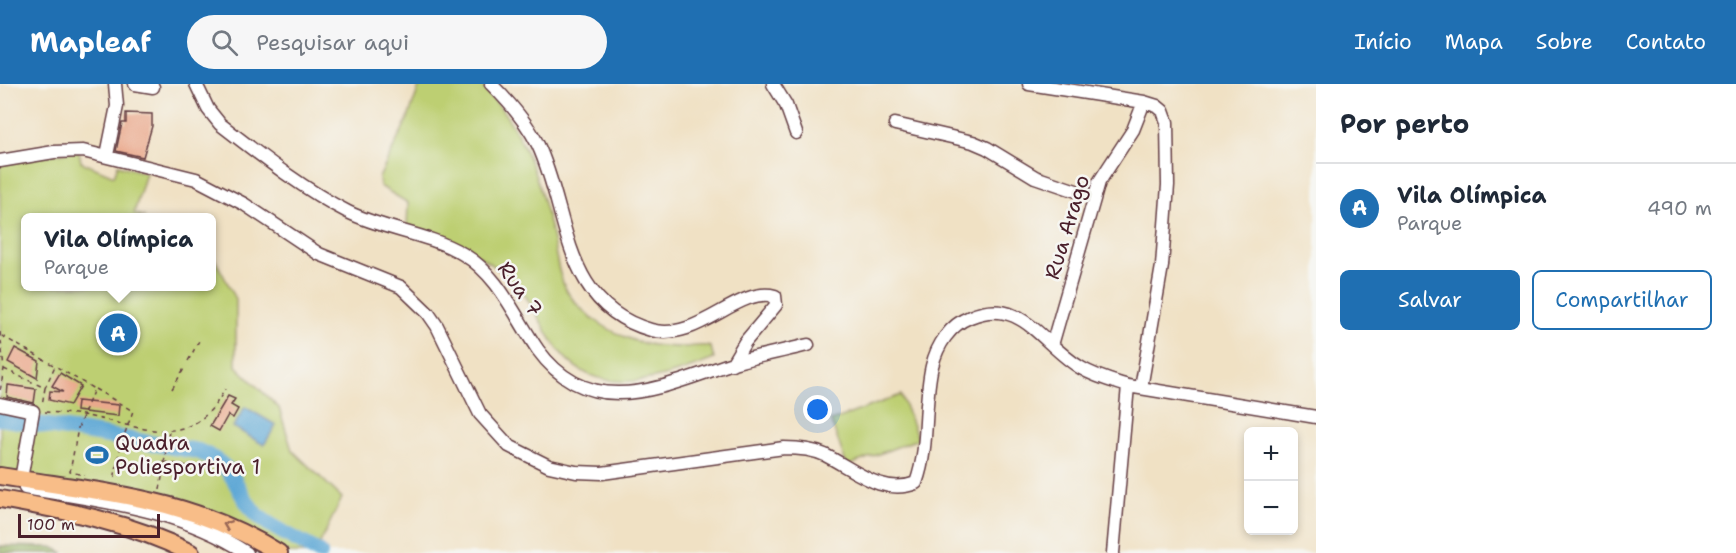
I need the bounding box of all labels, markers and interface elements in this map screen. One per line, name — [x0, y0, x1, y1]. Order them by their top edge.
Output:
search box — [187, 15, 607, 69]
text: Mapleaf — [30, 23, 151, 61]
icon: search — [208, 26, 241, 59]
text: Pesquisar aqui — [256, 28, 409, 57]
text: Início — [1354, 28, 1412, 56]
text: Mapa — [1445, 28, 1503, 56]
text: Sobre — [1536, 28, 1593, 56]
text: Contato — [1626, 28, 1706, 56]
text: Por perto — [1340, 106, 1469, 141]
street label: Rua Arago — [1038, 171, 1096, 283]
text: Vila Olímpica — [1397, 181, 1547, 210]
text: A — [1352, 195, 1367, 221]
text: 490 m — [1647, 195, 1712, 221]
text: Parque — [1397, 210, 1462, 236]
popup — [21, 213, 216, 291]
text: Vila Olímpica — [44, 225, 193, 254]
text: Parque — [44, 254, 109, 280]
street label: Rua 7 — [491, 256, 549, 322]
button: Salvar — [1340, 270, 1520, 330]
button: Compartilhar — [1532, 270, 1712, 330]
pin: A — [98, 310, 138, 356]
your location — [803, 395, 832, 424]
map controls — [1244, 427, 1298, 535]
button: + — [1244, 427, 1298, 481]
place label: Quadra Poliesportiva 1 — [115, 429, 260, 481]
sports icon: Quadra Poliesportiva 1 — [84, 442, 110, 468]
button: − — [1244, 481, 1298, 535]
scale bar — [18, 511, 160, 538]
text: 100 m — [27, 514, 75, 535]
one-way arrow — [223, 520, 234, 532]

